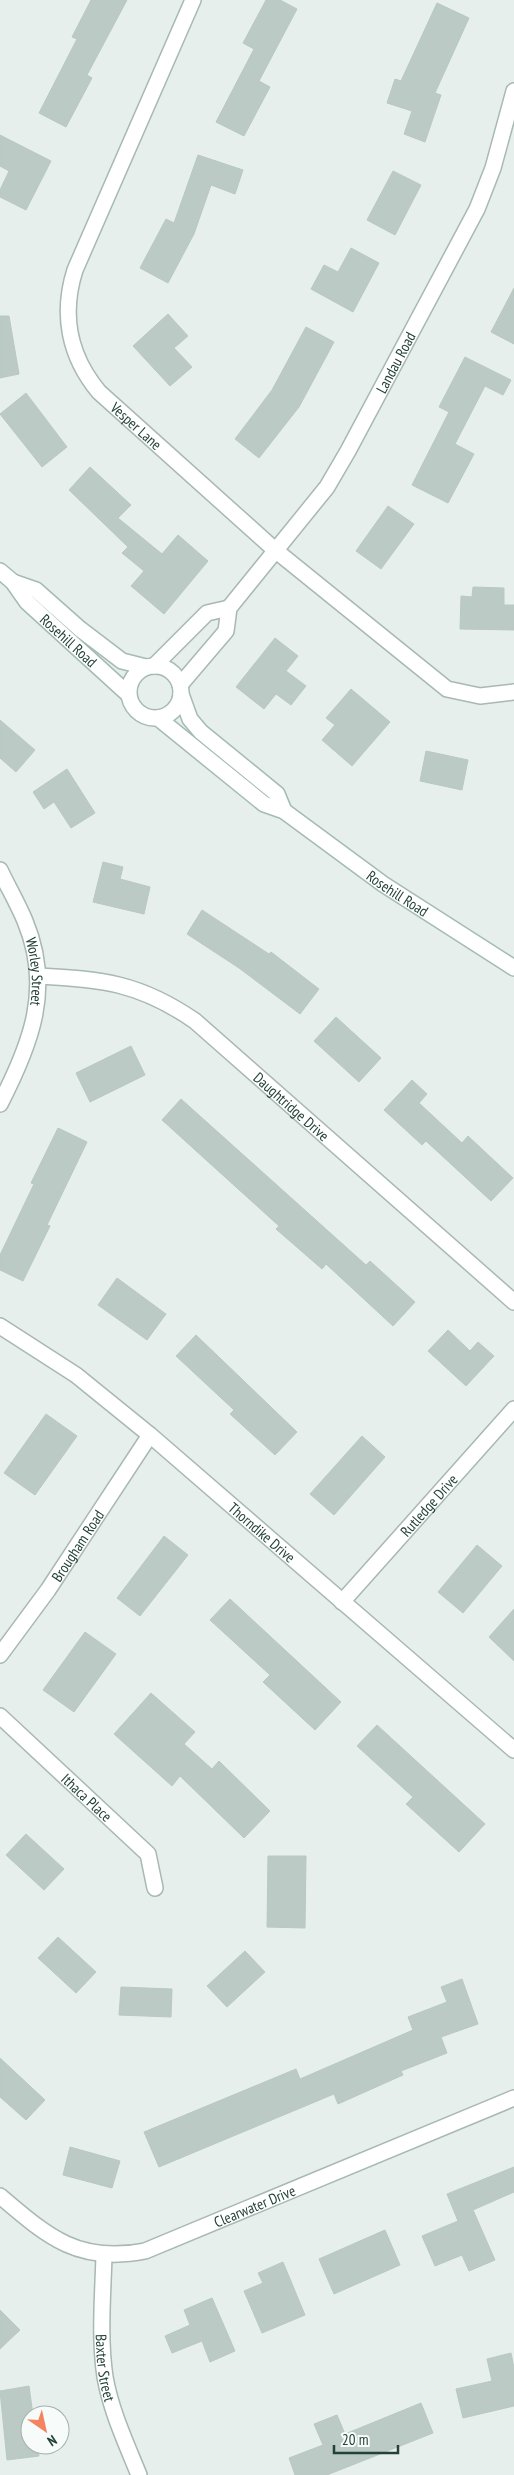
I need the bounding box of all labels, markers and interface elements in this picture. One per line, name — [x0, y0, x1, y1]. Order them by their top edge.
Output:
street label: Landau Road — [371, 329, 419, 396]
street label: Vesper Lane — [106, 397, 166, 453]
street label: Rosehill Road — [37, 609, 101, 671]
street label: Rosehill Road — [363, 866, 432, 920]
street label: Worley Street — [22, 935, 47, 1007]
street label: Daughtridge Drive — [250, 1068, 334, 1145]
street label: Rutledge Drive — [396, 1470, 461, 1540]
street label: Thorndike Drive — [225, 1498, 300, 1566]
street label: Brougham Road — [47, 1506, 108, 1585]
street label: Ithaca Place — [58, 1769, 116, 1825]
street label: Clearwater Drive — [211, 2180, 298, 2231]
street label: Baxter Street — [92, 2334, 120, 2404]
north arrow — [20, 2405, 70, 2455]
scale bar — [334, 2422, 398, 2454]
text: 20 m — [342, 2430, 368, 2449]
text: N — [44, 2431, 60, 2450]

